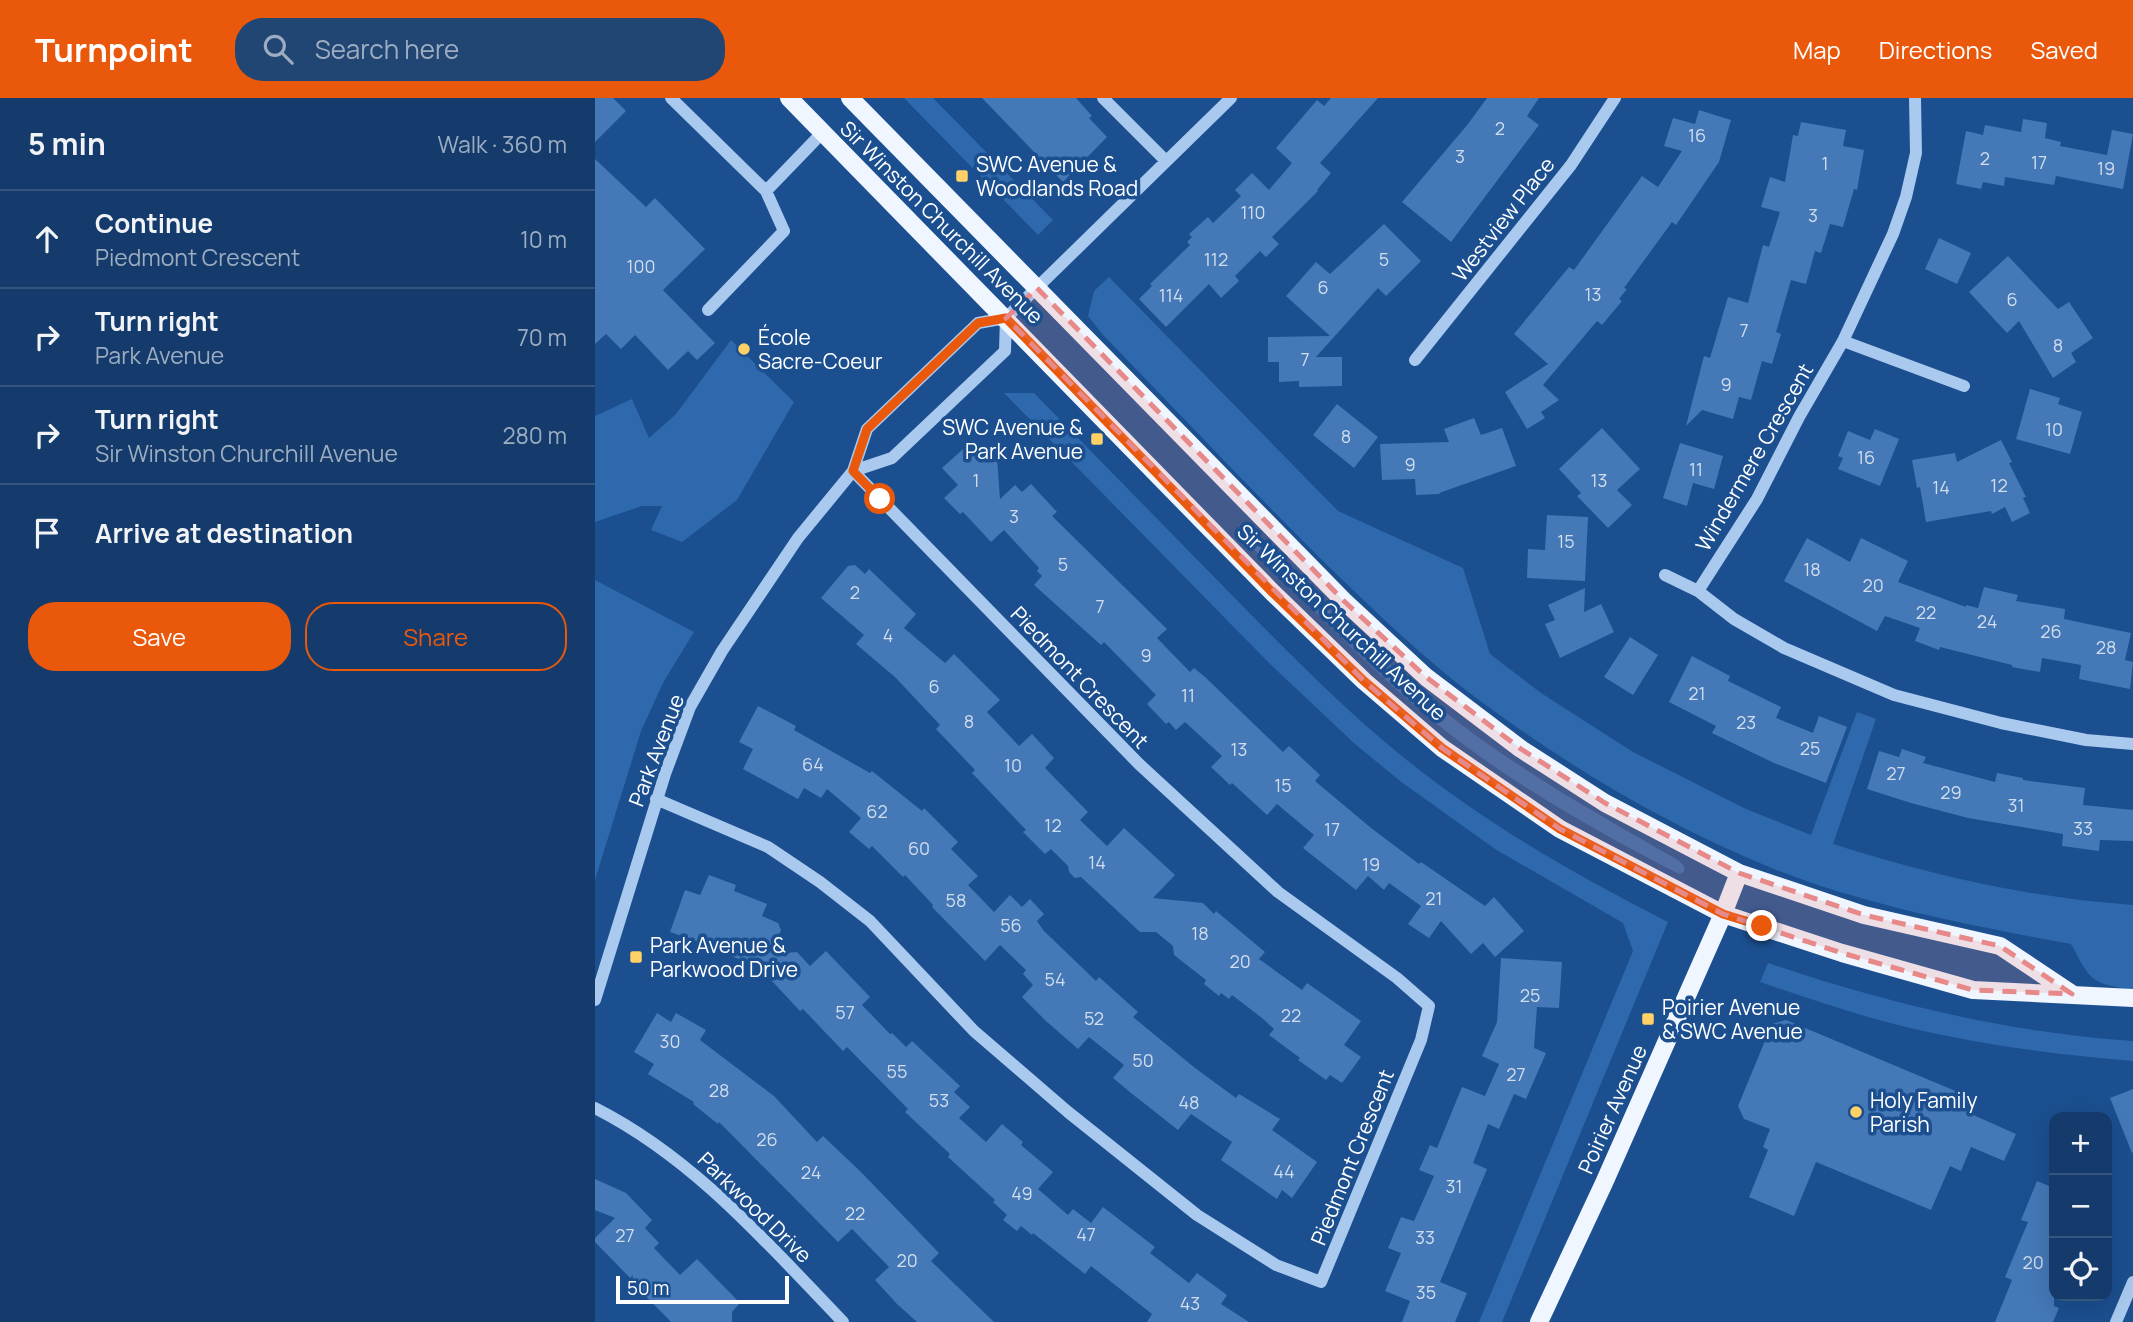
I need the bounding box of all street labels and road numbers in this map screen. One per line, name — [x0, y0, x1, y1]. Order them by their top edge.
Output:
street label: Sir Winston Churchill Avenue — [834, 114, 1050, 330]
street label: Westview Place — [1446, 151, 1560, 287]
street label: Windermere Crescent — [1689, 358, 1819, 556]
street label: Sir Winston Churchill Avenue — [1231, 517, 1453, 727]
street label: Piedmont Crescent — [1005, 600, 1155, 754]
street label: Park Avenue — [622, 690, 690, 810]
street label: Poirier Avenue — [1571, 1040, 1653, 1178]
street label: Piedmont Crescent — [1304, 1065, 1400, 1249]
street label: Parkwood Drive — [692, 1145, 818, 1269]

